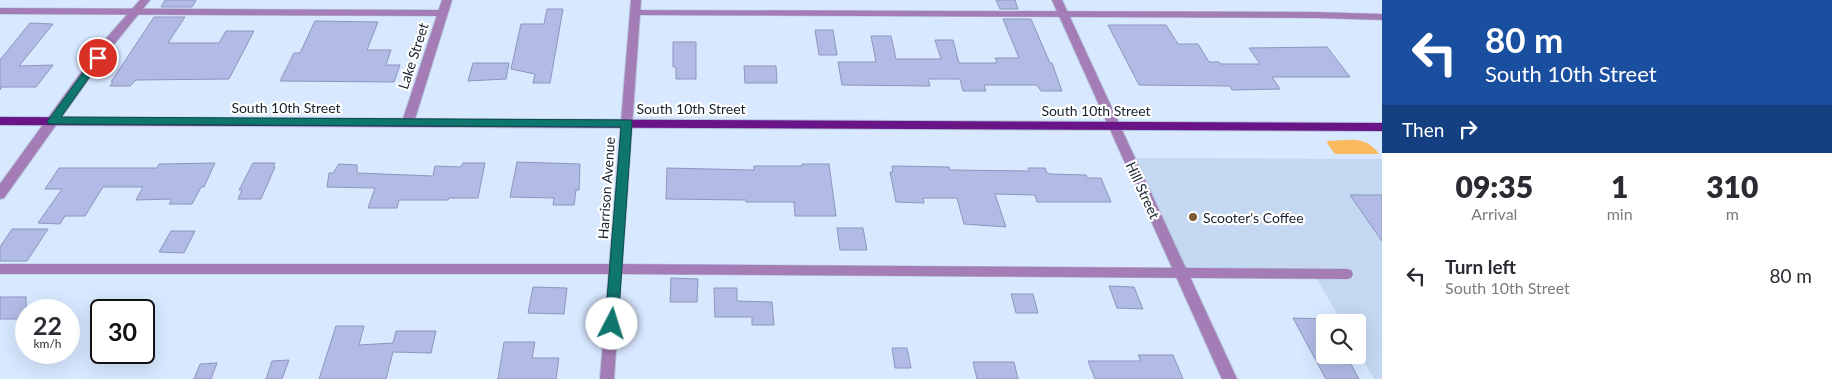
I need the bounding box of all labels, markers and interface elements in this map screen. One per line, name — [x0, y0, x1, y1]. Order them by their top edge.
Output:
text: 80 m — [1485, 18, 1563, 60]
icon: left — [1402, 20, 1467, 85]
street label: Lake Street — [394, 21, 432, 91]
pin — [77, 37, 119, 79]
icon: arrive — [84, 44, 112, 72]
text: South 10th Street — [1485, 60, 1657, 87]
street label: South 10th Street — [231, 99, 341, 116]
street label: South 10th Street — [636, 100, 746, 117]
street label: South 10th Street — [1041, 102, 1151, 119]
icon: right — [1454, 115, 1482, 143]
text: Then — [1402, 118, 1444, 141]
street label: Harrison Avenue — [594, 136, 618, 240]
street label: Hill Street — [1122, 159, 1164, 221]
text: 09:35 — [1456, 168, 1533, 204]
text: 1 — [1611, 168, 1628, 204]
text: 310 — [1706, 168, 1758, 204]
text: Arrival — [1471, 204, 1517, 223]
text: min — [1607, 204, 1633, 223]
text: m — [1726, 204, 1739, 223]
place label: Scooter's Coffee — [1203, 209, 1304, 226]
marker: Scooter's Coffee — [1187, 211, 1199, 223]
text: Turn left — [1445, 255, 1516, 278]
icon: left — [1402, 262, 1430, 290]
text: 80 m — [1769, 264, 1812, 287]
text: South 10th Street — [1445, 278, 1570, 297]
position arrow — [585, 297, 637, 349]
speed limit sign: 30 — [90, 299, 155, 364]
text: 22 — [33, 310, 62, 340]
map controls — [1316, 314, 1366, 364]
button: search — [1316, 314, 1366, 364]
text: km/h — [33, 336, 62, 351]

